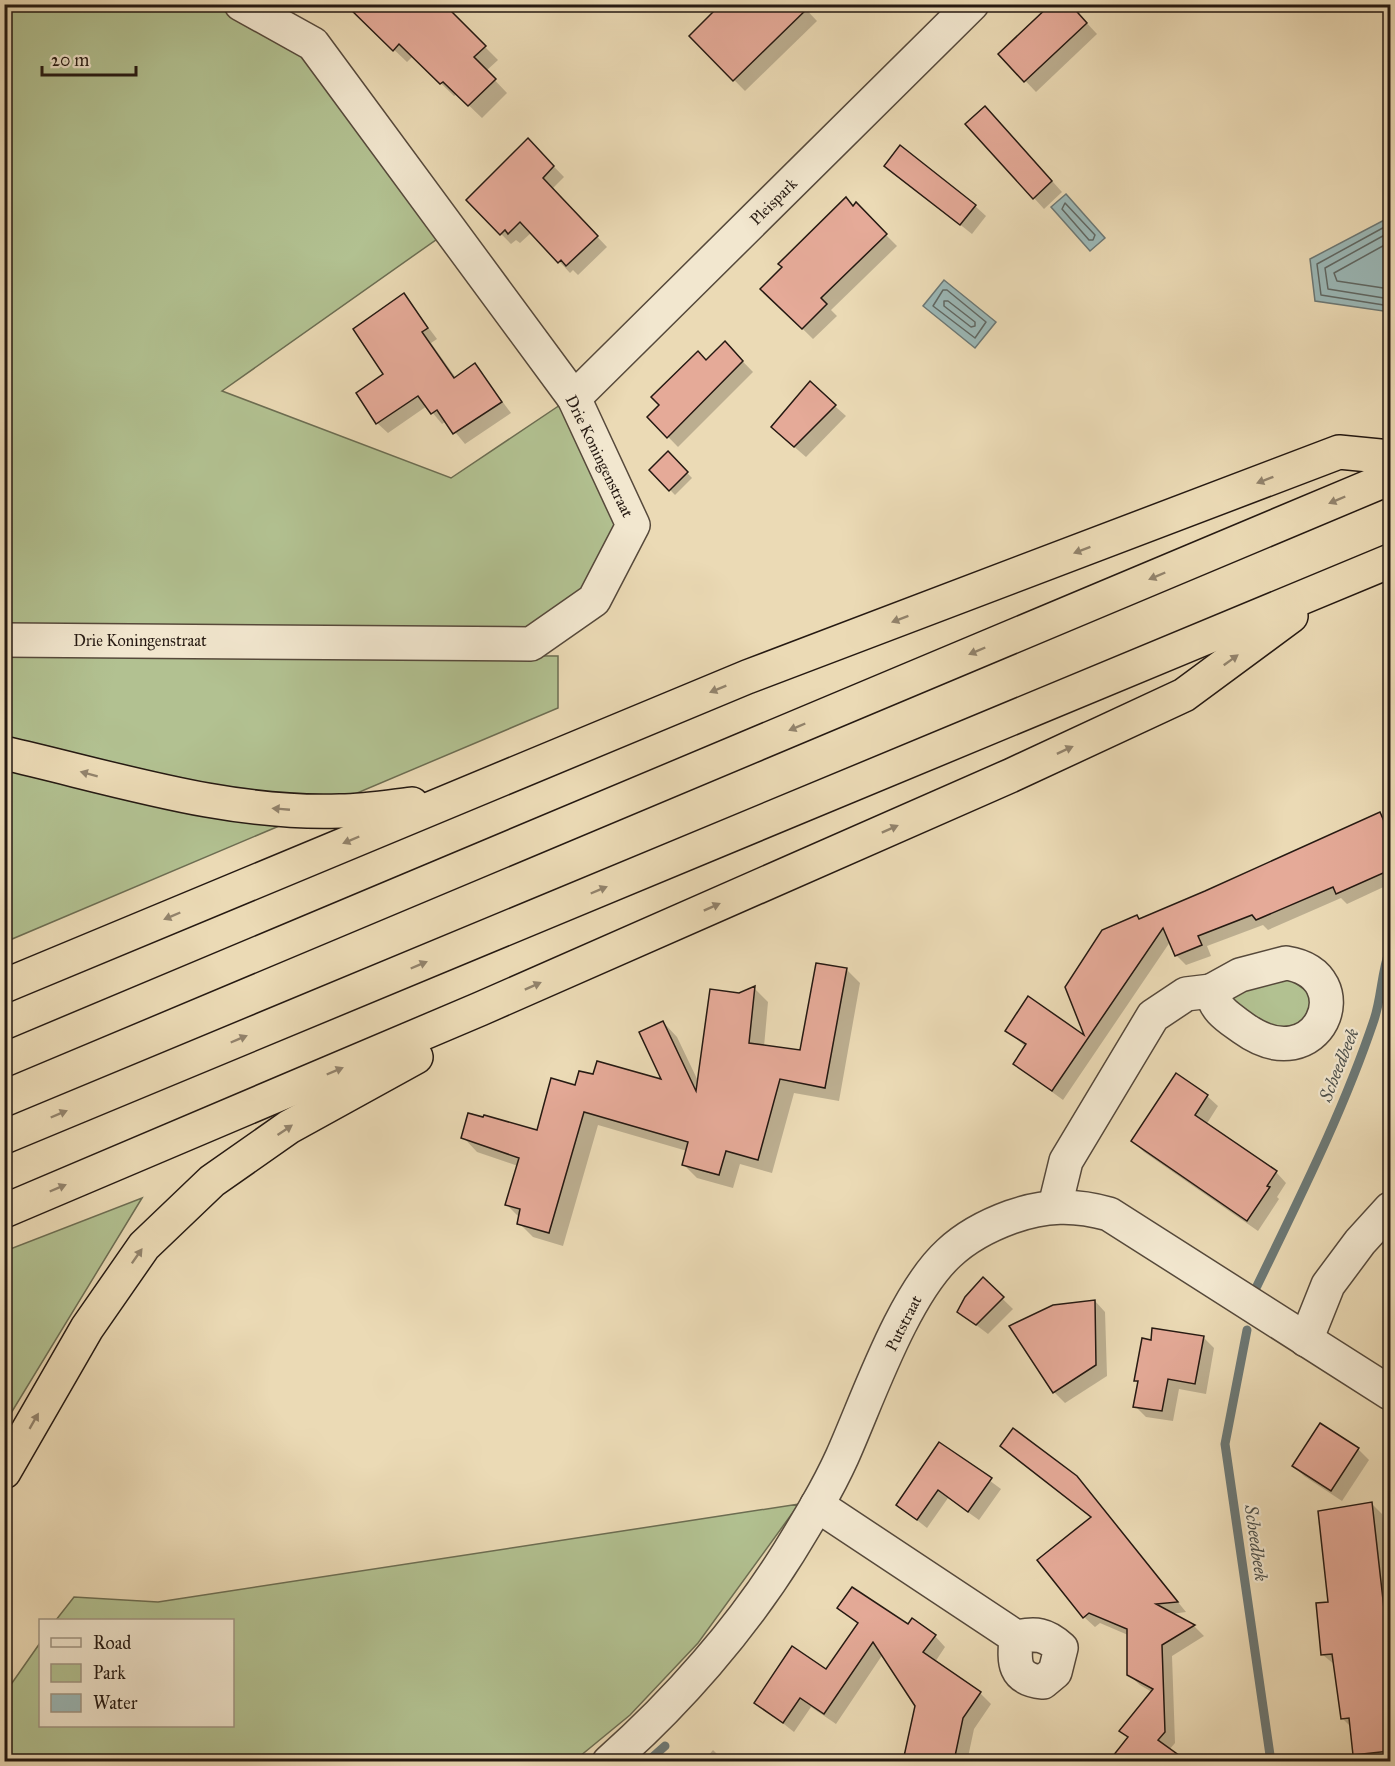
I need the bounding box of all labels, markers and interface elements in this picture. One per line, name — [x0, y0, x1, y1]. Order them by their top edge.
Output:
scale bar — [42, 39, 136, 77]
text: 20 m — [51, 49, 89, 71]
street label: Pleispark — [746, 174, 801, 229]
street label: Drie Koningenstraat — [561, 392, 638, 521]
one-way arrow — [1255, 475, 1273, 485]
one-way arrow — [1327, 495, 1345, 505]
one-way arrow — [1073, 545, 1091, 555]
one-way arrow — [1147, 571, 1165, 581]
one-way arrow — [891, 615, 909, 624]
street label: Drie Koningenstraat — [73, 631, 207, 651]
one-way arrow — [968, 647, 986, 656]
one-way arrow — [1223, 654, 1239, 666]
one-way arrow — [709, 685, 727, 694]
one-way arrow — [788, 722, 806, 732]
one-way arrow — [1056, 746, 1073, 755]
one-way arrow — [80, 768, 99, 778]
one-way arrow — [271, 804, 290, 814]
one-way arrow — [882, 824, 899, 833]
one-way arrow — [342, 835, 360, 845]
one-way arrow — [590, 885, 608, 895]
one-way arrow — [703, 902, 721, 912]
one-way arrow — [162, 911, 180, 921]
one-way arrow — [410, 960, 428, 970]
one-way arrow — [525, 981, 543, 991]
water label: Scheedbeek — [1314, 1025, 1364, 1106]
one-way arrow — [230, 1035, 247, 1044]
one-way arrow — [326, 1066, 344, 1076]
one-way arrow — [50, 1109, 68, 1119]
one-way arrow — [277, 1125, 293, 1136]
one-way arrow — [50, 1183, 68, 1193]
one-way arrow — [131, 1248, 142, 1264]
street label: Putstraat — [881, 1292, 926, 1354]
one-way arrow — [28, 1413, 39, 1429]
water label: Scheedbeek — [1240, 1502, 1272, 1583]
legend — [39, 1619, 234, 1727]
text: Road — [93, 1632, 131, 1654]
text: Park — [93, 1662, 126, 1684]
text: Water — [93, 1692, 138, 1714]

